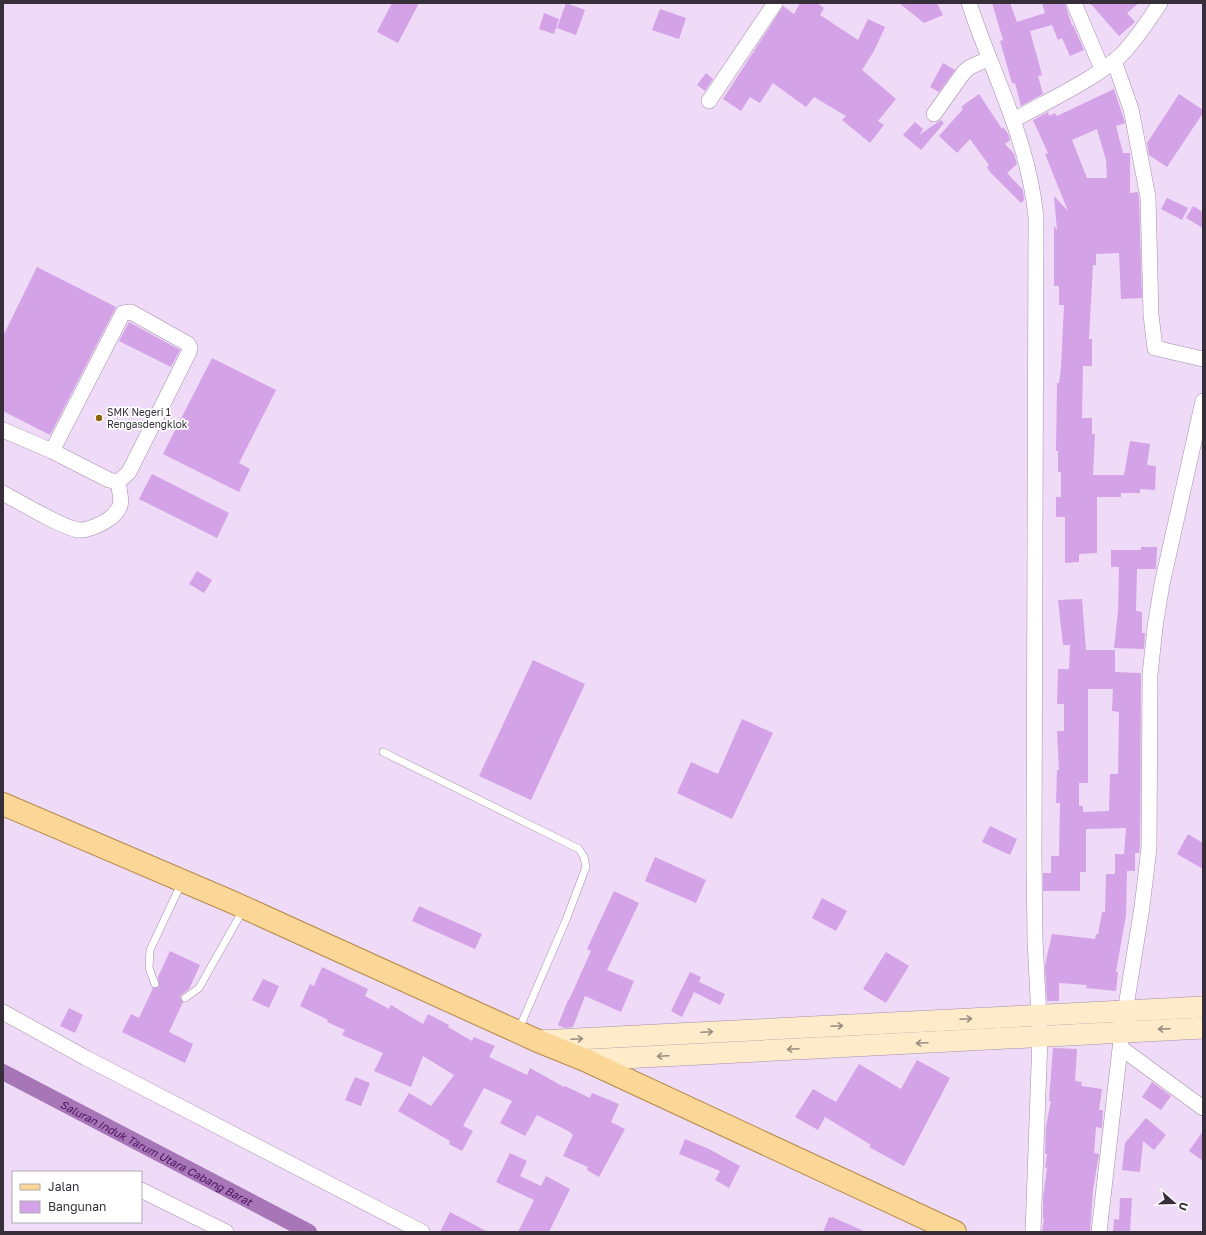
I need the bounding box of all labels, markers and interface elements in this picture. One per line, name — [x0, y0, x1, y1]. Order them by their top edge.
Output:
place label: SMK Negeri 1 Rengasdengklok — [107, 406, 188, 430]
marker: SMK Negeri 1 Rengasdengklok — [94, 413, 104, 423]
one-way arrow — [959, 1015, 972, 1023]
one-way arrow — [830, 1022, 843, 1029]
one-way arrow — [1158, 1026, 1171, 1033]
one-way arrow — [700, 1028, 713, 1036]
one-way arrow — [570, 1035, 583, 1042]
one-way arrow — [916, 1039, 929, 1046]
one-way arrow — [787, 1046, 800, 1053]
one-way arrow — [657, 1052, 670, 1060]
water label: Saluran Induk Tarum Utara Cabang Barat — [58, 1097, 256, 1208]
legend — [12, 1171, 142, 1223]
text: Jalan — [48, 1179, 79, 1194]
north arrow — [1154, 1183, 1194, 1223]
text: Bangunan — [48, 1199, 106, 1214]
text: U — [1176, 1201, 1191, 1213]

